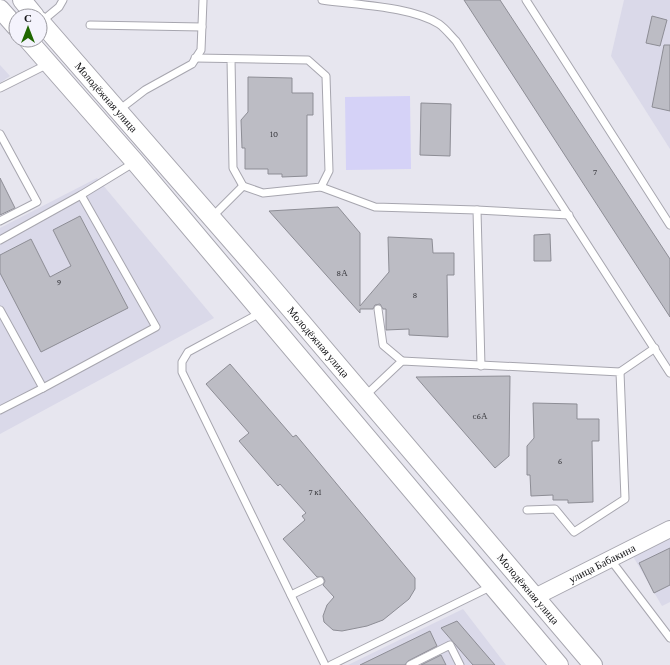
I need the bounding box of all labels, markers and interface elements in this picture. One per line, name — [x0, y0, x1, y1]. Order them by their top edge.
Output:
north arrow — [8, 8, 48, 48]
text: С — [24, 12, 32, 24]
street label: Молодёжная улица — [73, 60, 140, 135]
house number: 10 — [270, 129, 278, 139]
house number: 7 — [593, 167, 597, 177]
house number: 8А — [336, 268, 348, 278]
house number: 9 — [57, 277, 62, 287]
house number: 8 — [413, 290, 418, 300]
street label: Молодёжная улица — [285, 304, 352, 380]
house number: с6А — [472, 411, 488, 421]
house number: 6 — [558, 456, 563, 466]
house number: 7 к1 — [308, 487, 322, 497]
street label: улица Бабакина — [567, 541, 637, 585]
street label: Молодёжная улица — [495, 551, 562, 627]

